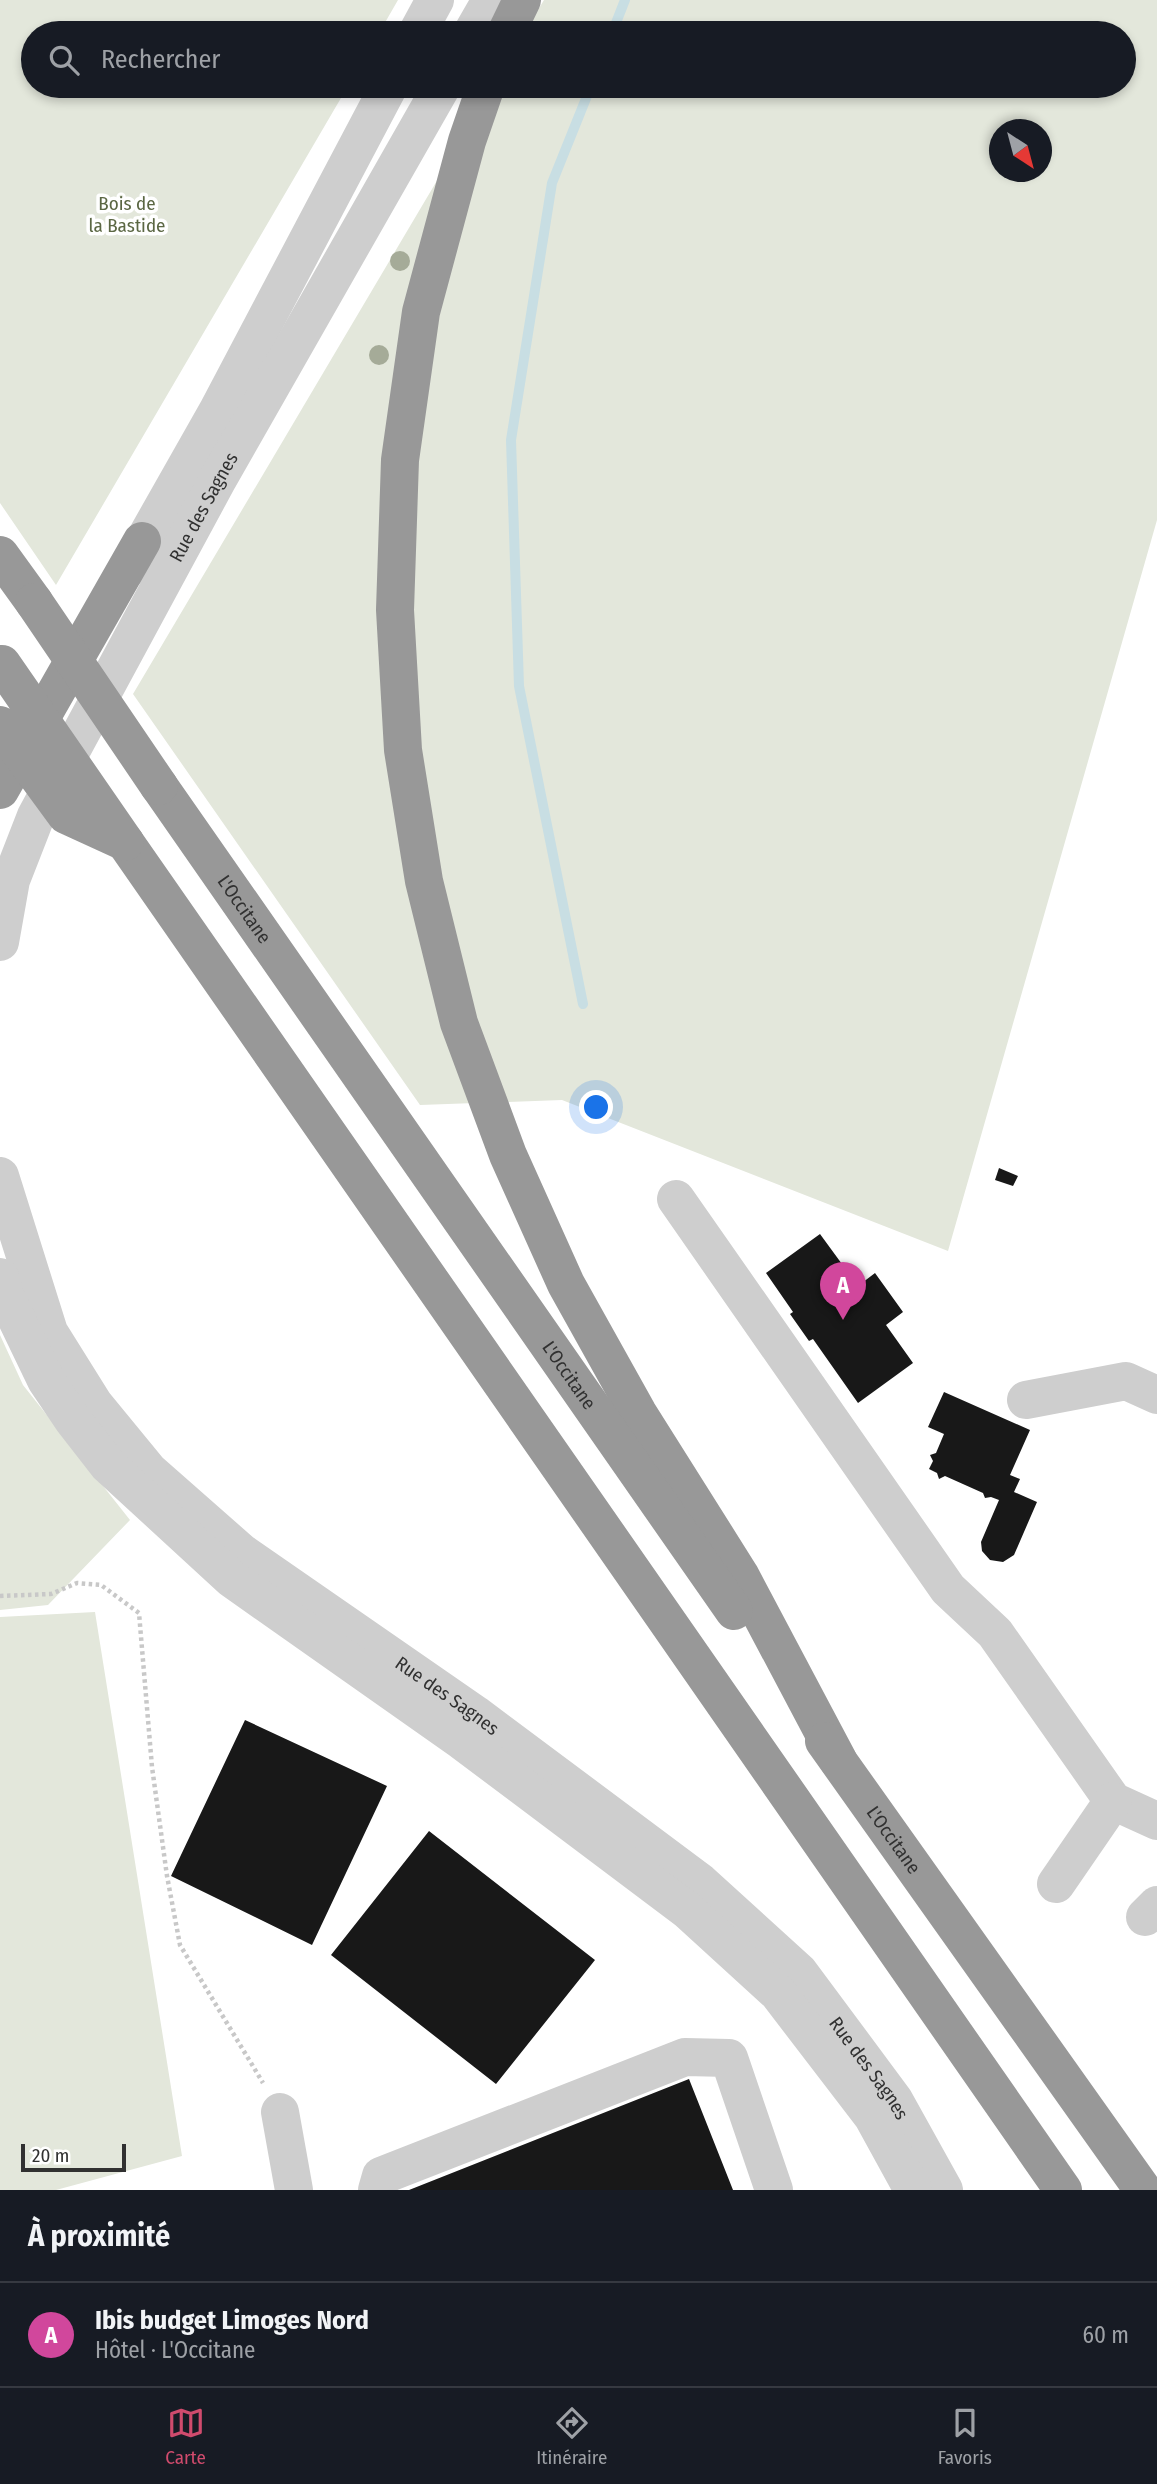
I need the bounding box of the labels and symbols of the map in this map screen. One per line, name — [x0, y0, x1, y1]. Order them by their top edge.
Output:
north arrow — [989, 119, 1052, 182]
park label: Bois de la Bastide — [89, 192, 165, 237]
street label: Rue des Sagnes — [164, 448, 242, 566]
street label: L'Occitane — [213, 871, 276, 948]
your location — [579, 1090, 613, 1124]
pin: A — [820, 1262, 866, 1320]
street label: L'Occitane — [538, 1337, 601, 1414]
street label: Rue des Sagnes — [391, 1651, 504, 1740]
street label: L'Occitane — [862, 1801, 926, 1878]
street label: Rue des Sagnes — [825, 2012, 914, 2123]
scale bar — [21, 2141, 126, 2173]

